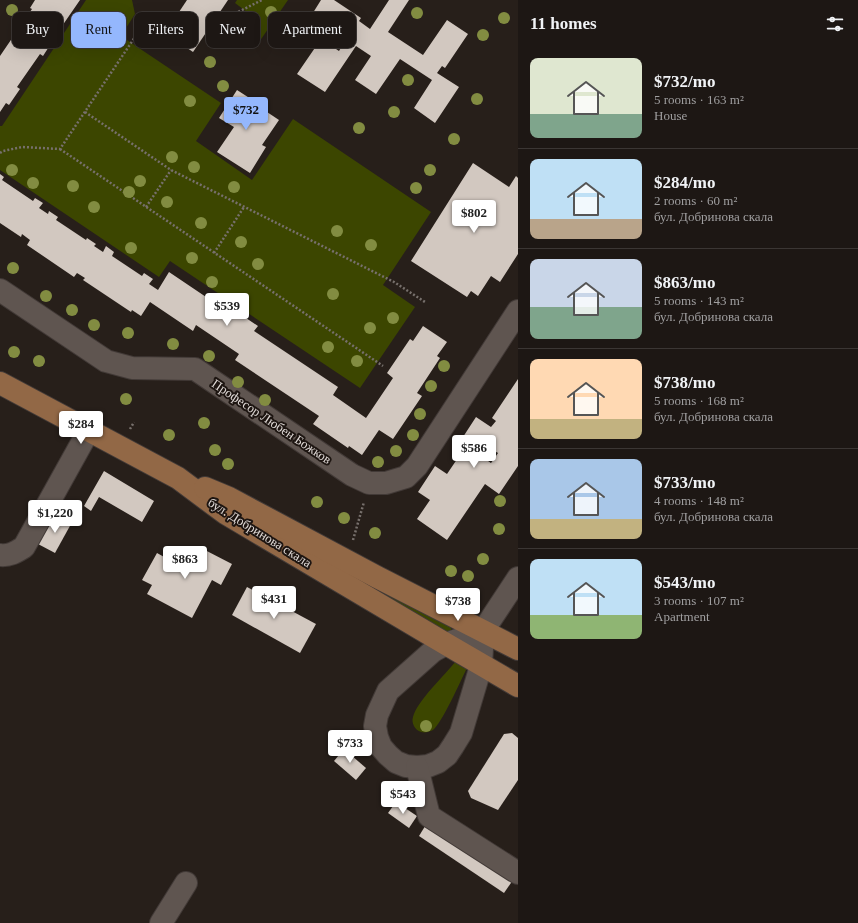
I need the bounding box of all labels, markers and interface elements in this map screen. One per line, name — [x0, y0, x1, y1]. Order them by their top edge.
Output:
chip: Buy — [12, 12, 63, 48]
chip: Rent — [71, 12, 126, 48]
chip: Filters — [134, 12, 198, 48]
chip: New — [206, 12, 260, 48]
chip: Apartment — [268, 12, 356, 48]
icon: filters — [824, 13, 846, 35]
text: 11 homes — [530, 14, 597, 33]
text: $732/mo — [654, 72, 715, 91]
icon: home — [562, 74, 610, 122]
text: 5 rooms · 163 m² — [654, 92, 744, 107]
pin: $732 — [222, 97, 270, 131]
text: $732 — [233, 102, 259, 117]
text: House — [654, 108, 687, 123]
text: $284/mo — [654, 173, 715, 192]
icon: home — [562, 175, 610, 223]
text: 2 rooms · 60 m² — [654, 193, 737, 208]
pin: $802 — [450, 200, 498, 234]
text: $802 — [461, 205, 487, 220]
text: бул. Добринова скала — [654, 209, 773, 224]
text: $863/mo — [654, 273, 715, 292]
icon: home — [562, 275, 610, 323]
pin: $539 — [203, 293, 251, 327]
text: 5 rooms · 143 m² — [654, 293, 744, 308]
text: $539 — [214, 298, 240, 313]
text: бул. Добринова скала — [654, 309, 773, 324]
text: $738/mo — [654, 373, 715, 392]
icon: home — [562, 375, 610, 423]
street label: Професор Любен Божков — [209, 376, 334, 467]
text: 5 rooms · 168 m² — [654, 393, 744, 408]
text: бул. Добринова скала — [654, 409, 773, 424]
pin: $284 — [57, 411, 105, 445]
text: $284 — [68, 416, 94, 431]
pin: $586 — [450, 435, 498, 469]
text: $586 — [461, 440, 487, 455]
text: $733/mo — [654, 473, 715, 492]
icon: home — [562, 475, 610, 523]
text: 4 rooms · 148 m² — [654, 493, 744, 508]
street label: бул. Добринова скала — [205, 495, 314, 570]
pin: $1,220 — [22, 500, 88, 534]
text: $1,220 — [37, 505, 73, 520]
text: бул. Добринова скала — [654, 509, 773, 524]
pin: $863 — [161, 546, 209, 580]
text: $863 — [172, 551, 198, 566]
text: $543/mo — [654, 573, 715, 592]
icon: home — [562, 575, 610, 623]
pin: $431 — [250, 586, 298, 620]
pin: $738 — [434, 588, 482, 622]
text: $431 — [261, 591, 287, 606]
text: $738 — [445, 593, 471, 608]
text: 3 rooms · 107 m² — [654, 593, 744, 608]
text: Apartment — [654, 609, 710, 624]
pin: $733 — [326, 730, 374, 764]
text: $733 — [337, 735, 363, 750]
pin: $543 — [379, 781, 427, 815]
text: $543 — [390, 786, 416, 801]

